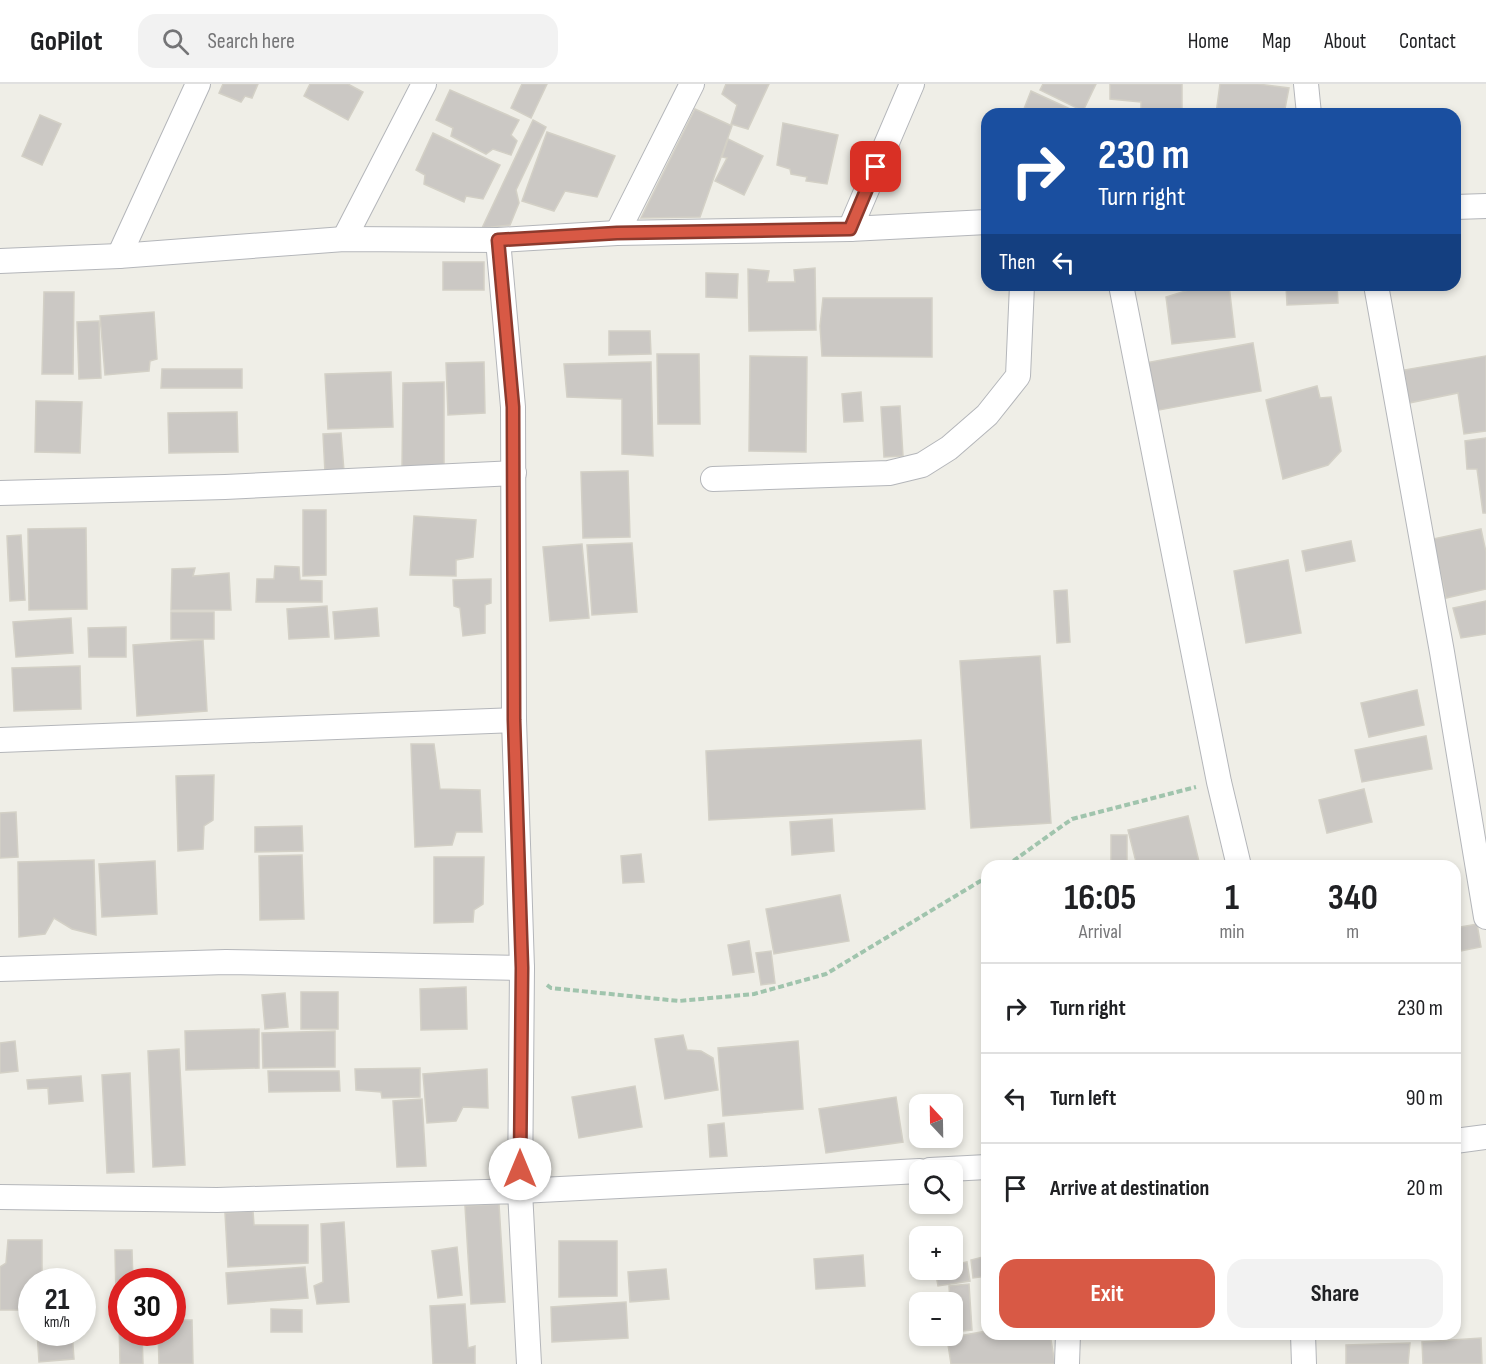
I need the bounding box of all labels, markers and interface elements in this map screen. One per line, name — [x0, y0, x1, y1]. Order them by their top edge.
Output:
search box — [138, 14, 558, 68]
text: GoPilot — [30, 25, 102, 58]
icon: search — [159, 25, 192, 58]
text: Search here — [207, 28, 295, 55]
text: Home — [1188, 29, 1229, 54]
text: Map — [1262, 29, 1291, 54]
text: About — [1324, 29, 1366, 54]
text: Contact — [1399, 29, 1456, 54]
text: 230 m — [1098, 130, 1190, 181]
icon: right — [999, 132, 1077, 210]
pin — [850, 141, 901, 192]
icon: arrive — [859, 150, 892, 183]
text: Turn right — [1098, 181, 1185, 213]
icon: left — [1047, 246, 1080, 279]
text: Then — [999, 249, 1035, 276]
text: 16:05 — [1064, 877, 1136, 920]
text: 1 — [1225, 877, 1239, 920]
text: 340 — [1328, 877, 1378, 920]
text: Arrival — [1079, 920, 1122, 944]
text: min — [1219, 920, 1245, 944]
text: m — [1346, 920, 1359, 944]
icon: right — [999, 992, 1032, 1025]
text: Turn right — [1050, 995, 1126, 1022]
text: 230 m — [1397, 995, 1443, 1022]
icon: left — [999, 1082, 1032, 1115]
text: Turn left — [1050, 1085, 1116, 1112]
text: 90 m — [1406, 1085, 1443, 1112]
north arrow — [909, 1094, 963, 1148]
map controls — [909, 1094, 963, 1346]
position arrow — [488, 1137, 552, 1201]
button: search — [909, 1160, 963, 1214]
icon: arrive — [999, 1172, 1032, 1205]
text: Arrive at destination — [1050, 1175, 1209, 1202]
text: 20 m — [1407, 1175, 1443, 1202]
button: + — [909, 1226, 963, 1280]
button: Exit — [999, 1259, 1215, 1328]
button: Share — [1227, 1259, 1443, 1328]
speed limit sign: 30 — [108, 1268, 186, 1346]
text: 21 — [45, 1282, 69, 1318]
button: − — [909, 1292, 963, 1346]
text: km/h — [44, 1313, 70, 1332]

